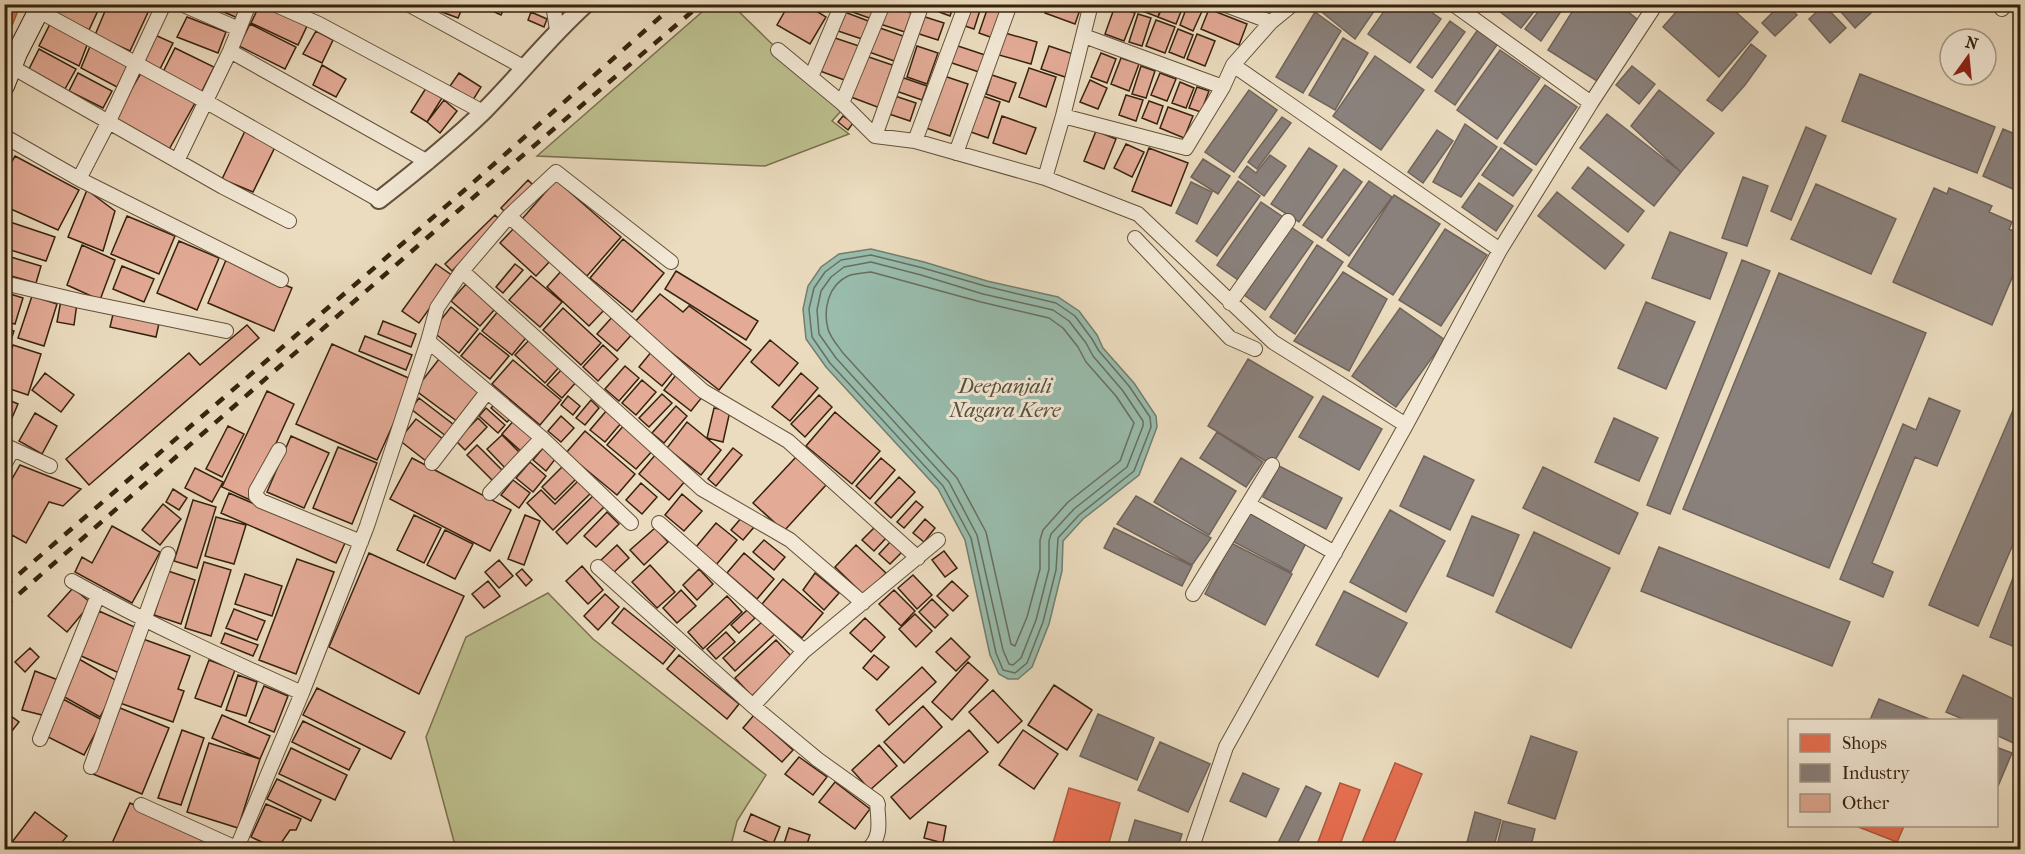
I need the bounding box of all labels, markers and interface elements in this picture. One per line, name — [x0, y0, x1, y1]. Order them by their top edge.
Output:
north arrow — [1938, 27, 1998, 87]
text: N — [1963, 32, 1981, 54]
water label: Deepanjali Nagara Kere — [949, 374, 1061, 422]
legend — [1788, 719, 1998, 827]
text: Shops — [1842, 733, 1887, 754]
text: Industry — [1842, 763, 1911, 784]
text: Other — [1842, 793, 1890, 814]

